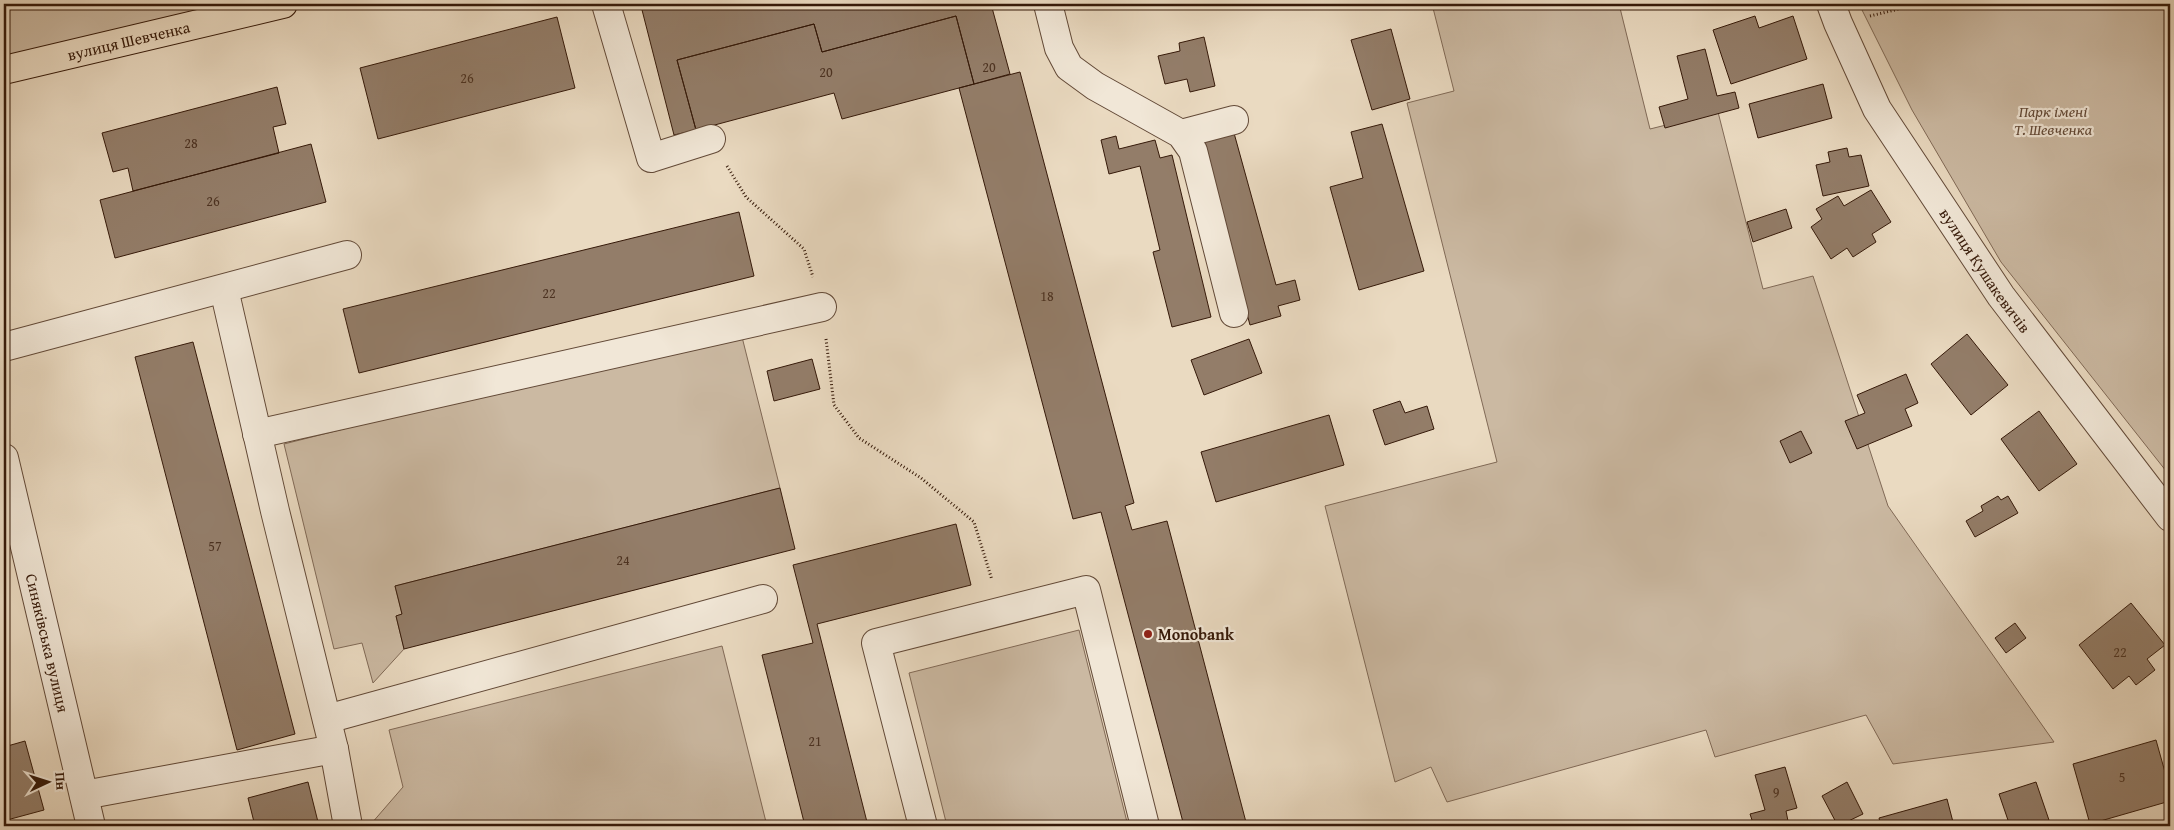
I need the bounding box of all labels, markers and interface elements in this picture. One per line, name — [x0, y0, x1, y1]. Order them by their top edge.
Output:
street label: вулиця Шевченка — [65, 14, 193, 67]
house number: 20 — [982, 57, 996, 77]
house number: 20 — [819, 62, 833, 82]
house number: 26 — [460, 68, 474, 88]
park label: Парк імені Т. Шевченка — [2014, 99, 2093, 141]
house number: 28 — [184, 133, 198, 153]
house number: 26 — [206, 191, 220, 211]
street label: вулиця Кушакевичів — [1934, 203, 2037, 338]
house number: 22 — [542, 283, 556, 303]
house number: 18 — [1040, 286, 1054, 306]
house number: 57 — [208, 536, 222, 556]
house number: 24 — [616, 550, 630, 570]
street label: Синяківська вулиця — [20, 571, 76, 715]
place label: Monobank — [1158, 622, 1235, 646]
marker: Monobank — [1142, 628, 1154, 640]
house number: 22 — [2113, 642, 2127, 662]
house number: 21 — [808, 731, 822, 751]
north arrow — [22, 758, 72, 808]
house number: 5 — [2119, 767, 2125, 787]
text: Пн — [50, 771, 72, 791]
house number: 9 — [1773, 782, 1780, 802]

